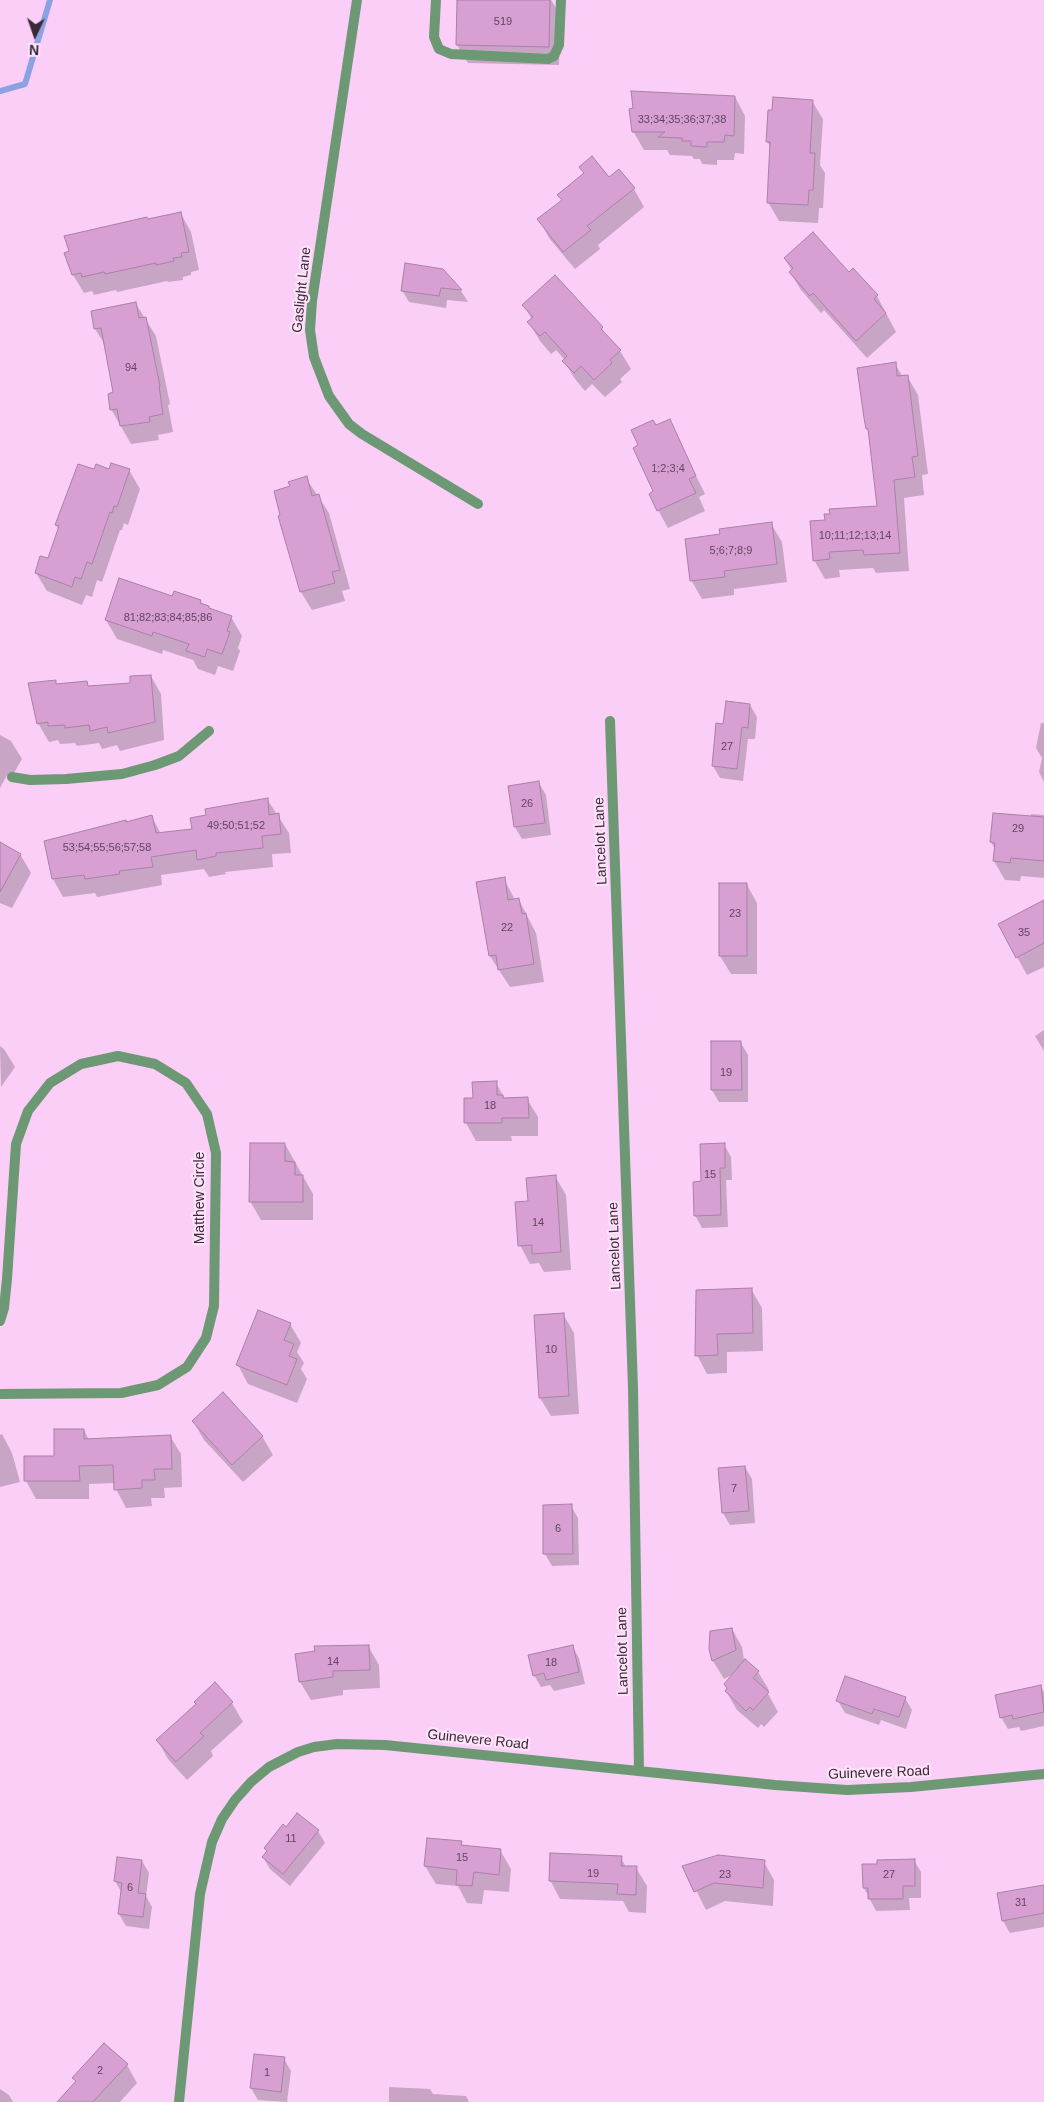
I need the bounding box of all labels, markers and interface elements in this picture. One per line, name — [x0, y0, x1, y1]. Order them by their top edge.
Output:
north arrow — [10, 10, 60, 60]
house number: 519 — [494, 15, 512, 29]
text: N — [29, 42, 40, 58]
house number: 33;34;35;36;37;38 — [638, 113, 726, 127]
street label: Gaslight Lane — [289, 246, 315, 334]
house number: 94 — [125, 361, 137, 375]
house number: 1;2;3;4 — [651, 462, 685, 476]
house number: 10;11;12;13;14 — [819, 529, 891, 543]
house number: 5;6;7;8;9 — [710, 544, 752, 558]
house number: 81;82;83;84;85;86 — [124, 611, 212, 625]
house number: 27 — [721, 740, 733, 754]
house number: 26 — [521, 797, 533, 811]
street label: Lancelot Lane — [591, 797, 611, 885]
house number: 49;50;51;52 — [207, 819, 265, 833]
house number: 29 — [1012, 822, 1024, 836]
house number: 53;54;55;56;57;58 — [63, 841, 151, 855]
house number: 23 — [729, 907, 741, 921]
house number: 22 — [501, 921, 513, 935]
house number: 35 — [1018, 926, 1030, 940]
house number: 19 — [720, 1066, 732, 1080]
house number: 18 — [484, 1099, 496, 1113]
street label: Matthew Circle — [192, 1152, 208, 1244]
house number: 15 — [704, 1168, 716, 1182]
street label: Lancelot Lane — [605, 1202, 625, 1290]
house number: 14 — [532, 1216, 544, 1230]
house number: 10 — [545, 1343, 557, 1357]
house number: 7 — [731, 1482, 737, 1496]
house number: 6 — [555, 1522, 561, 1536]
street label: Lancelot Lane — [614, 1607, 632, 1695]
house number: 14 — [327, 1655, 339, 1669]
house number: 18 — [545, 1656, 557, 1670]
street label: Guinevere Road — [426, 1726, 530, 1754]
street label: Guinevere Road — [828, 1763, 930, 1783]
house number: 11 — [285, 1832, 297, 1846]
house number: 15 — [456, 1851, 468, 1865]
house number: 19 — [587, 1867, 599, 1881]
house number: 23 — [719, 1868, 731, 1882]
house number: 27 — [883, 1868, 895, 1882]
house number: 6 — [127, 1881, 133, 1895]
house number: 31 — [1015, 1896, 1027, 1910]
house number: 2 — [97, 2064, 103, 2078]
house number: 1 — [264, 2066, 270, 2080]

